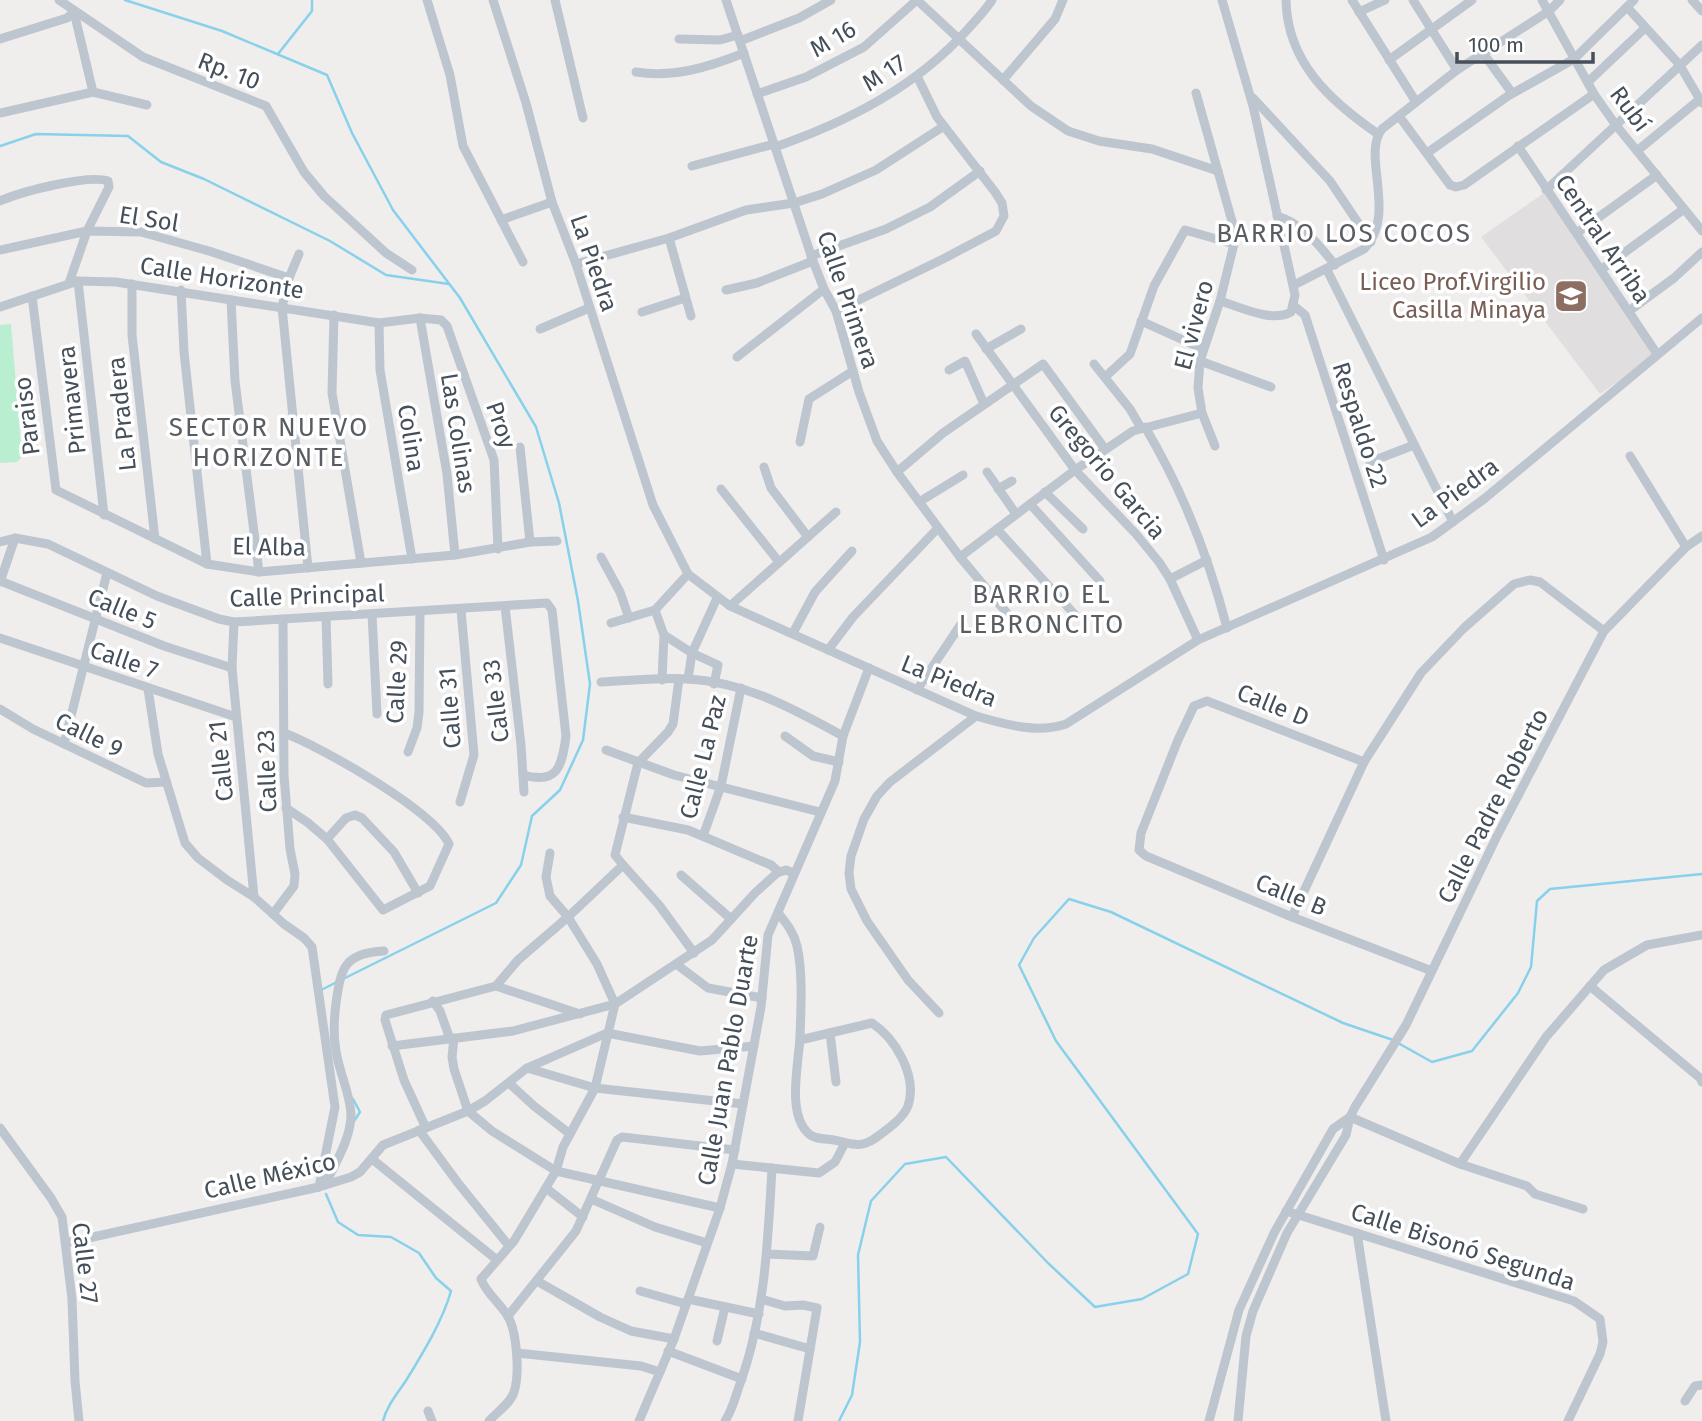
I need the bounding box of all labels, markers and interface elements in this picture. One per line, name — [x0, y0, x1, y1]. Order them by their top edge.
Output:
street label: M 16 — [805, 15, 861, 63]
scale bar — [1457, 21, 1594, 65]
text: 100 m — [1468, 32, 1524, 58]
street label: Rp. 10 — [194, 46, 264, 96]
street label: M 17 — [857, 49, 911, 97]
street label: Rubí — [1604, 81, 1656, 137]
street label: Central Arriba — [1550, 169, 1656, 309]
street label: El Sol — [117, 200, 181, 238]
street label: La Piedra — [564, 211, 624, 315]
district label: BARRIO LOS COCOS — [1216, 218, 1472, 249]
street label: Calle Primera — [811, 227, 885, 373]
street label: Calle Horizonte — [138, 251, 306, 305]
place label: Liceo Prof.Virgilio Casilla Minaya — [1359, 268, 1546, 324]
street label: El vivero — [1169, 277, 1219, 373]
school or university icon: Liceo Prof.Virgilio Casilla Minaya — [1552, 277, 1590, 315]
street label: Primavera — [52, 344, 92, 456]
street label: La Pradera — [102, 355, 142, 473]
street label: Respaldo 22 — [1326, 359, 1394, 491]
street label: Las Colinas — [435, 371, 481, 495]
street label: Paraiso — [8, 375, 46, 457]
street label: Proy — [480, 398, 522, 452]
street label: Gregorio Garcia — [1042, 399, 1172, 545]
street label: Colina — [392, 402, 430, 474]
district label: SECTOR NUEVO HORIZONTE — [169, 412, 369, 473]
street label: La Piedra — [1406, 452, 1504, 534]
street label: El Alba — [232, 532, 306, 562]
street label: Calle Principal — [229, 579, 385, 613]
district label: BARRIO EL LEBRONCITO — [959, 579, 1125, 640]
street label: Calle 5 — [84, 583, 160, 635]
street label: Calle 7 — [86, 635, 162, 685]
street label: Calle 29 — [381, 640, 413, 724]
street label: La Piedra — [897, 649, 1001, 713]
street label: Calle 33 — [477, 658, 515, 744]
street label: Calle 31 — [433, 667, 467, 749]
street label: Calle D — [1233, 678, 1313, 732]
street label: Calle La Paz — [674, 692, 732, 822]
street label: Calle Padre Roberto — [1432, 704, 1554, 908]
street label: Calle 9 — [51, 707, 127, 763]
street label: Calle 21 — [203, 719, 239, 803]
street label: Calle 23 — [252, 729, 282, 813]
street label: Calle B — [1251, 868, 1331, 922]
street label: Calle Juan Pablo Duarte — [692, 932, 764, 1188]
street label: Calle México — [201, 1147, 339, 1205]
street label: Calle Bisonó Segunda — [1347, 1197, 1579, 1297]
street label: Calle 27 — [66, 1221, 104, 1305]

